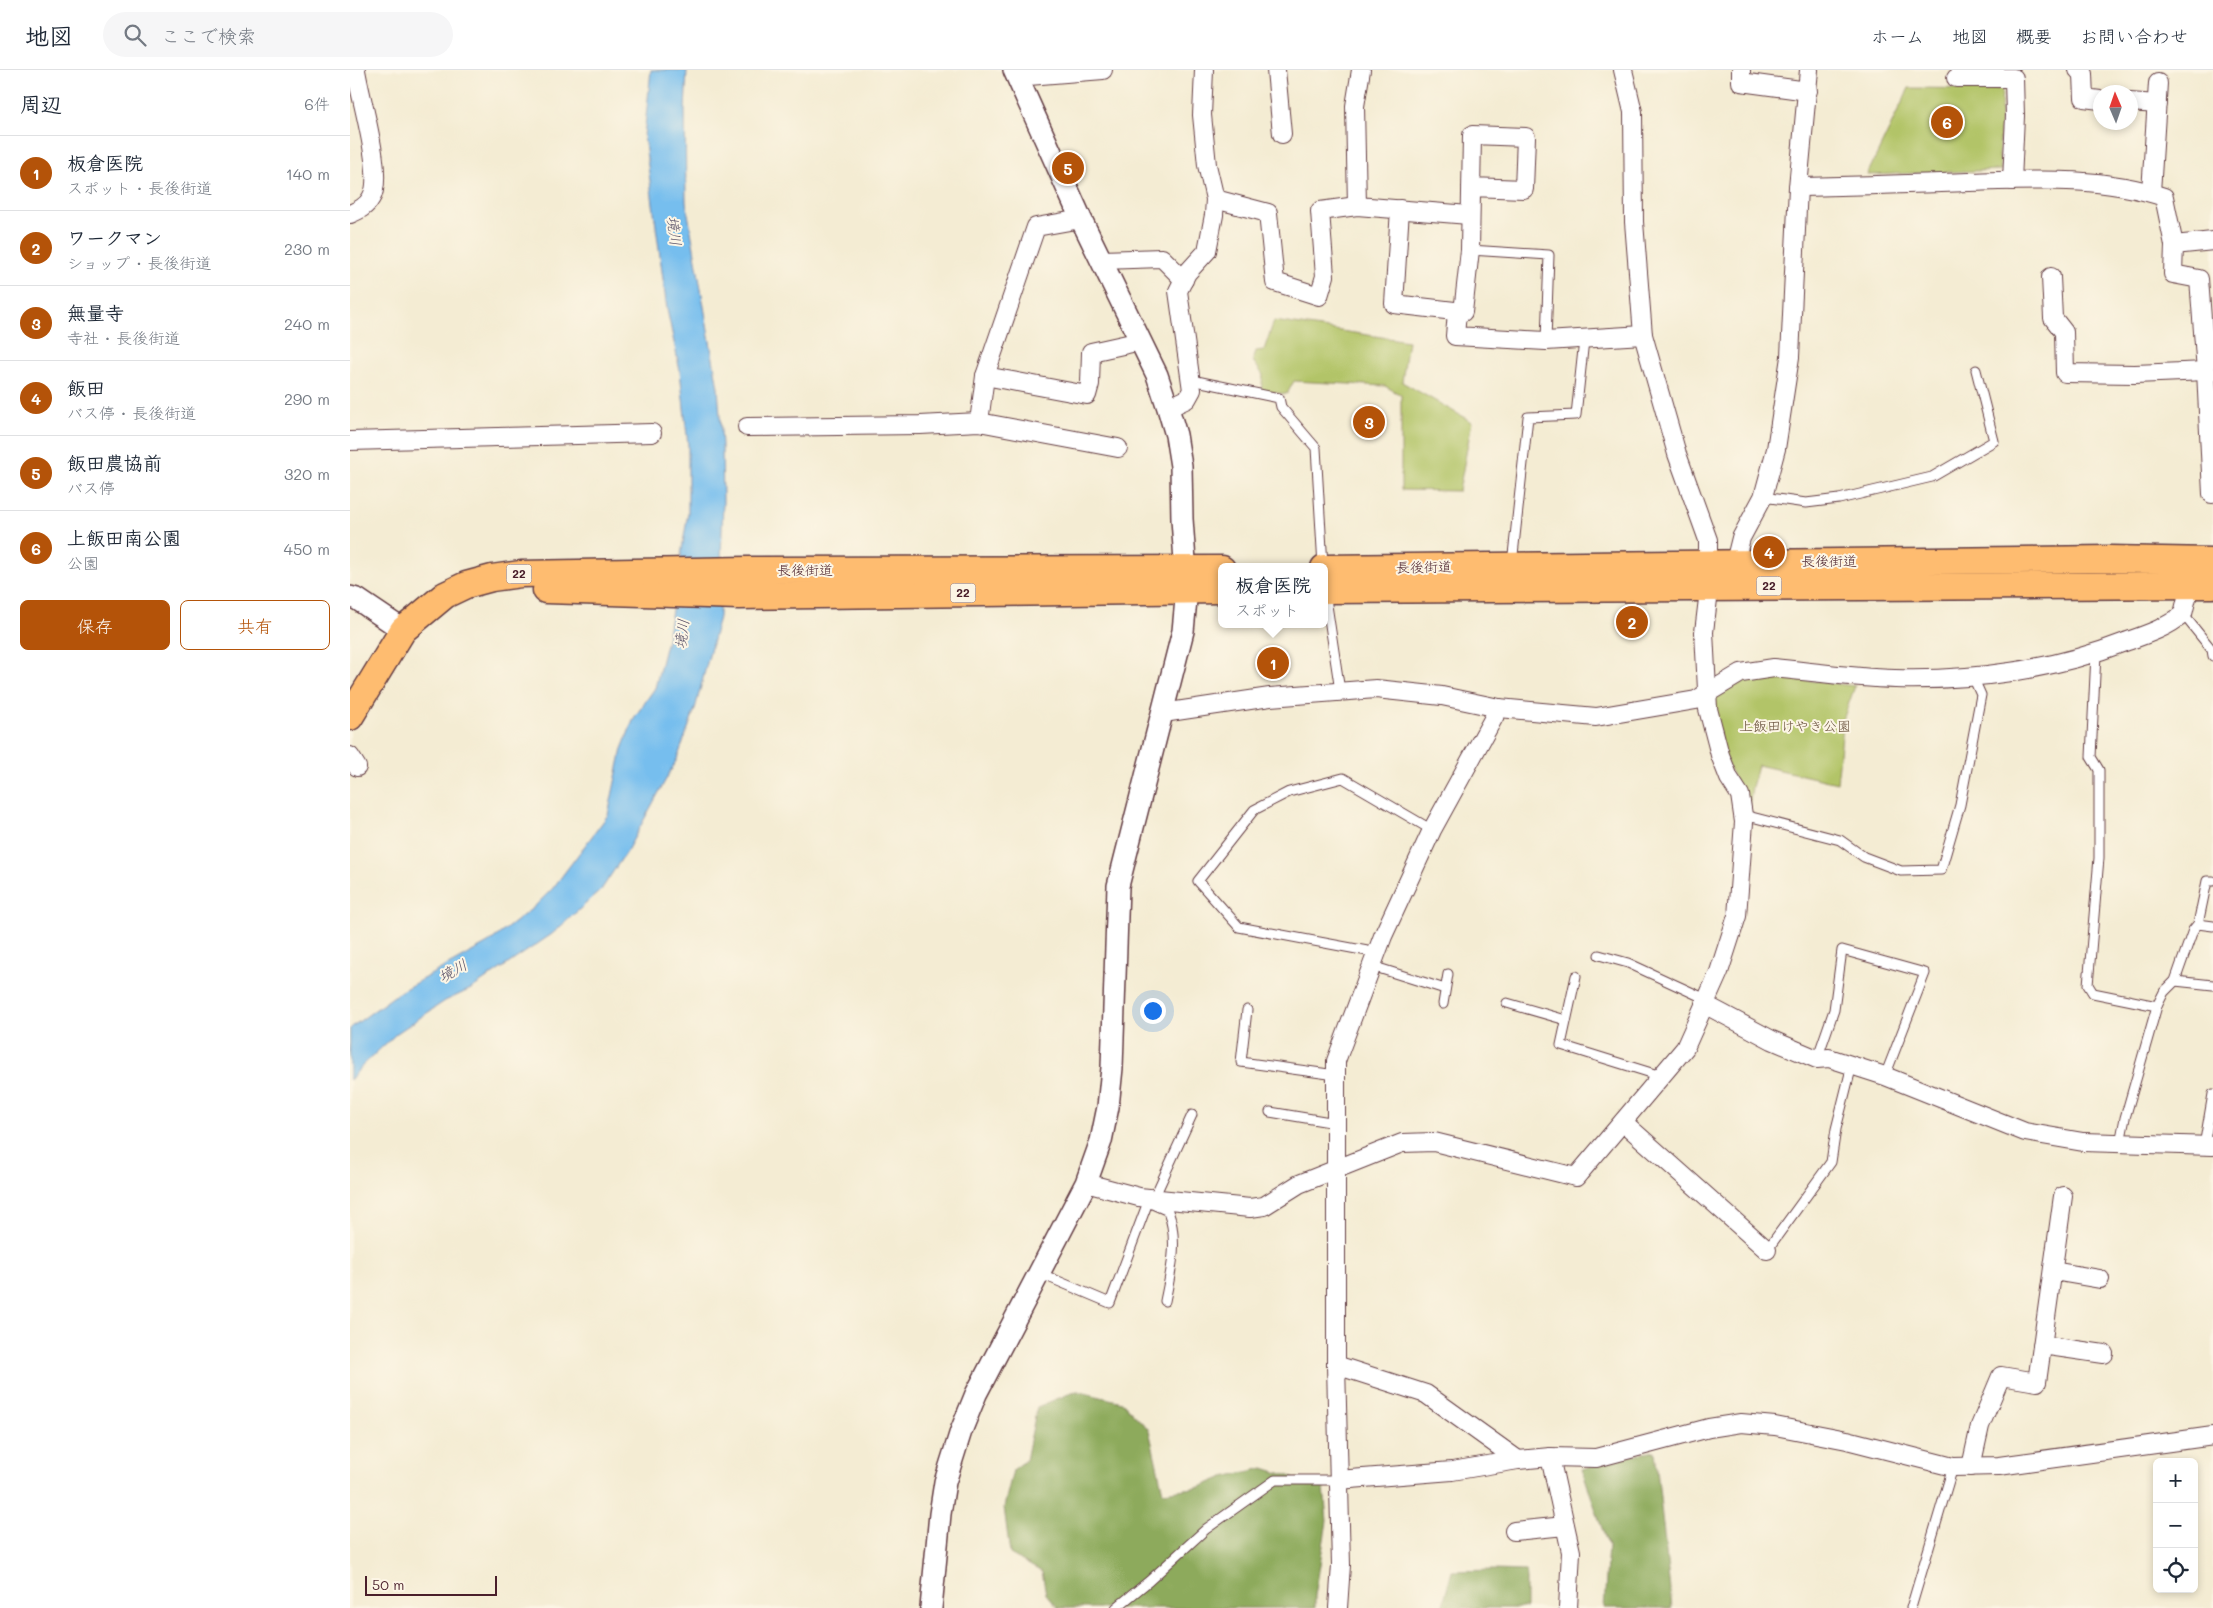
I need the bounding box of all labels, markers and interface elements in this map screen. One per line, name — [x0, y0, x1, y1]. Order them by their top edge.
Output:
search box — [103, 12, 453, 57]
text: 地図 — [25, 20, 73, 51]
icon: search — [121, 21, 149, 49]
text: ここで検索 — [161, 23, 256, 48]
text: ホーム — [1871, 24, 1924, 48]
text: 地図 — [1952, 24, 1988, 48]
text: 概要 — [2016, 24, 2052, 48]
text: お問い合わせ — [2080, 24, 2188, 48]
north arrow — [2093, 85, 2138, 130]
text: 周辺 — [20, 90, 62, 117]
text: 6件 — [304, 93, 330, 114]
pin: 6 — [1931, 103, 1963, 141]
pin: 5 — [1052, 149, 1084, 187]
text: 板倉医院 — [67, 150, 143, 175]
text: 1 — [32, 163, 40, 184]
text: 140 m — [286, 163, 330, 184]
text: スポット · 長後街道 — [67, 177, 212, 198]
water label: 境川 — [663, 215, 687, 247]
text: ワークマン — [67, 225, 162, 250]
text: 2 — [32, 238, 40, 259]
text: 230 m — [284, 238, 330, 259]
text: ショップ · 長後街道 — [67, 252, 212, 273]
text: 無量寺 — [67, 300, 124, 325]
text: 3 — [31, 313, 41, 334]
text: 240 m — [284, 313, 330, 334]
text: 寺社 · 長後街道 — [67, 327, 180, 348]
text: 飯田 — [67, 375, 105, 400]
text: 4 — [31, 388, 41, 409]
text: 290 m — [284, 388, 330, 409]
text: バス停 · 長後街道 — [67, 402, 196, 423]
pin: 3 — [1353, 403, 1385, 441]
text: 飯田農協前 — [67, 450, 162, 475]
text: 5 — [31, 463, 41, 484]
text: 320 m — [284, 463, 330, 484]
text: バス停 — [67, 477, 115, 498]
text: 上飯田南公園 — [67, 525, 181, 550]
pin: 4 — [1753, 533, 1785, 571]
text: 6 — [31, 538, 41, 559]
text: 450 m — [284, 538, 330, 559]
street label: 長後街道 — [1801, 551, 1857, 570]
text: 公園 — [67, 552, 99, 573]
street label: 長後街道 — [1396, 557, 1452, 576]
street label: 長後街道 — [777, 560, 833, 579]
popup — [1218, 563, 1328, 628]
road number: 22 — [506, 564, 532, 584]
text: 板倉医院 — [1235, 572, 1311, 597]
road number: 22 — [1756, 576, 1782, 596]
road number: 22 — [950, 584, 976, 602]
text: スポット — [1235, 599, 1299, 620]
button: 保存 — [20, 600, 170, 650]
button: 共有 — [180, 600, 330, 650]
pin: 2 — [1616, 603, 1648, 641]
water label: 境川 — [669, 618, 693, 650]
pin: 1 — [1257, 644, 1289, 682]
park label: 上飯田けやき公園 — [1739, 716, 1851, 735]
water label: 境川 — [435, 954, 470, 986]
your location — [1140, 998, 1166, 1024]
map controls — [2153, 1458, 2198, 1593]
button: + — [2153, 1458, 2198, 1503]
button: − — [2153, 1503, 2198, 1548]
button: locate — [2153, 1548, 2198, 1593]
scale bar — [365, 1573, 498, 1596]
text: 50 m — [372, 1575, 404, 1594]

